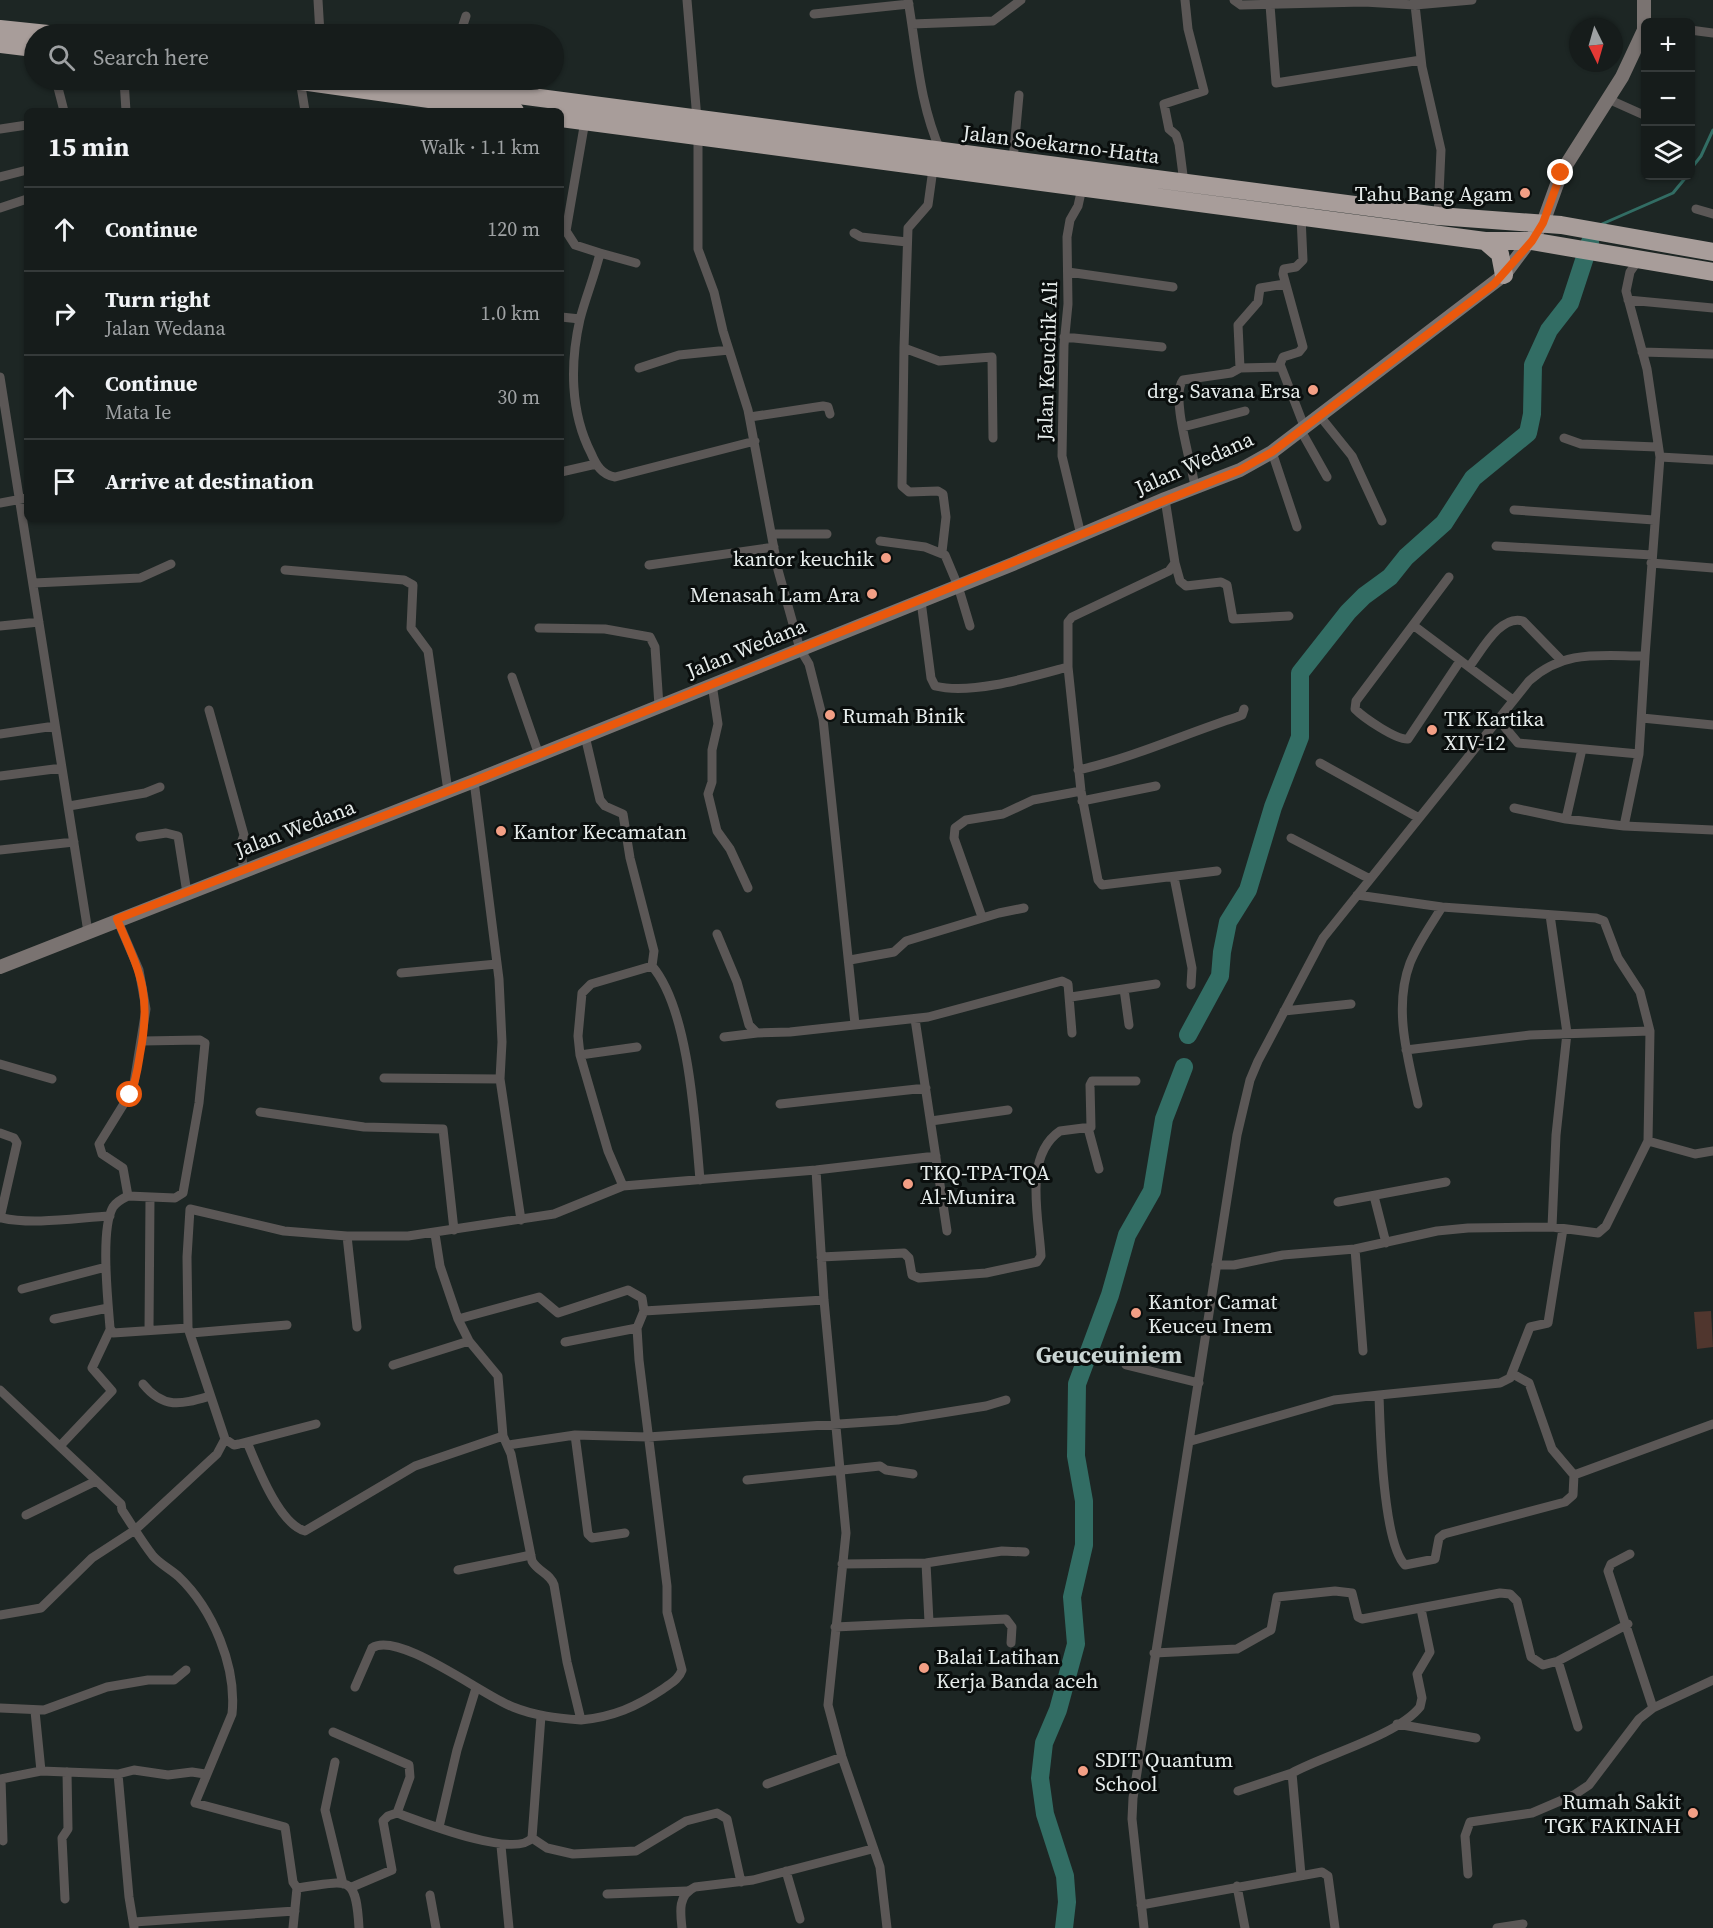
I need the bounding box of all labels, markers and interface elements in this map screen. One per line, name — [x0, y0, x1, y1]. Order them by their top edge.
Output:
north arrow — [1569, 18, 1623, 72]
map controls — [1641, 18, 1695, 180]
button: + — [1641, 18, 1695, 72]
search box — [24, 24, 564, 90]
icon: search — [45, 41, 78, 74]
text: Search here — [93, 42, 209, 72]
button: − — [1641, 72, 1695, 126]
street label: Jalan Soekarno-Hatta — [960, 117, 1162, 171]
button: layers — [1641, 126, 1695, 180]
text: 15 min — [48, 129, 130, 165]
text: Walk · 1.1 km — [420, 133, 540, 161]
route end — [1547, 159, 1573, 185]
place label: Tahu Bang Agam — [1355, 179, 1513, 208]
marker: Tahu Bang Agam — [1518, 186, 1532, 200]
icon: ahead — [48, 213, 81, 246]
text: Continue — [105, 214, 198, 244]
text: 120 m — [487, 215, 540, 243]
street label: Jalan Keuchik Ali — [1030, 280, 1064, 443]
text: Turn right — [105, 284, 210, 314]
icon: right — [48, 297, 81, 330]
text: 1.0 km — [480, 299, 540, 327]
text: Jalan Wedana — [105, 314, 226, 342]
text: Continue — [105, 368, 198, 398]
place label: drg. Savana Ersa — [1147, 376, 1301, 405]
icon: ahead — [48, 381, 81, 414]
text: 30 m — [497, 383, 540, 411]
marker: drg. Savana Ersa — [1306, 383, 1320, 397]
text: Mata Ie — [105, 398, 171, 426]
street label: Jalan Wedana — [1129, 424, 1258, 502]
icon: arrive — [48, 465, 81, 498]
text: Arrive at destination — [105, 466, 314, 496]
place label: kantor keuchik — [733, 544, 875, 573]
marker: kantor keuchik — [879, 551, 893, 565]
place label: Menasah Lam Ara — [690, 580, 860, 609]
marker: Menasah Lam Ara — [865, 587, 879, 601]
street label: Jalan Wedana — [681, 611, 810, 686]
place label: Rumah Binik — [842, 701, 965, 730]
place label: TK Kartika XIV-12 — [1444, 704, 1545, 757]
marker: Rumah Binik — [823, 708, 837, 722]
marker: TK Kartika XIV-12 — [1425, 723, 1439, 737]
street label: Jalan Wedana — [230, 792, 360, 865]
place label: Kantor Kecamatan — [513, 817, 687, 846]
marker: Kantor Kecamatan — [494, 824, 508, 838]
route start — [116, 1081, 142, 1107]
place label: TKQ-TPA-TQA Al-Munira — [920, 1158, 1050, 1211]
marker: TKQ-TPA-TQA Al-Munira — [901, 1177, 915, 1191]
place label: Kantor Camat Keuceu Inem — [1148, 1287, 1278, 1340]
marker: Kantor Camat Keuceu Inem — [1129, 1306, 1143, 1320]
district label: Geuceuiniem — [1036, 1338, 1183, 1371]
place label: Balai Latihan Kerja Banda aceh — [936, 1642, 1098, 1695]
marker: Balai Latihan Kerja Banda aceh — [917, 1661, 931, 1675]
place label: SDIT Quantum School — [1095, 1745, 1233, 1798]
marker: SDIT Quantum School — [1076, 1764, 1090, 1778]
place label: Rumah Sakit TGK FAKINAH — [1544, 1787, 1681, 1840]
marker: Rumah Sakit TGK FAKINAH — [1686, 1806, 1700, 1820]

